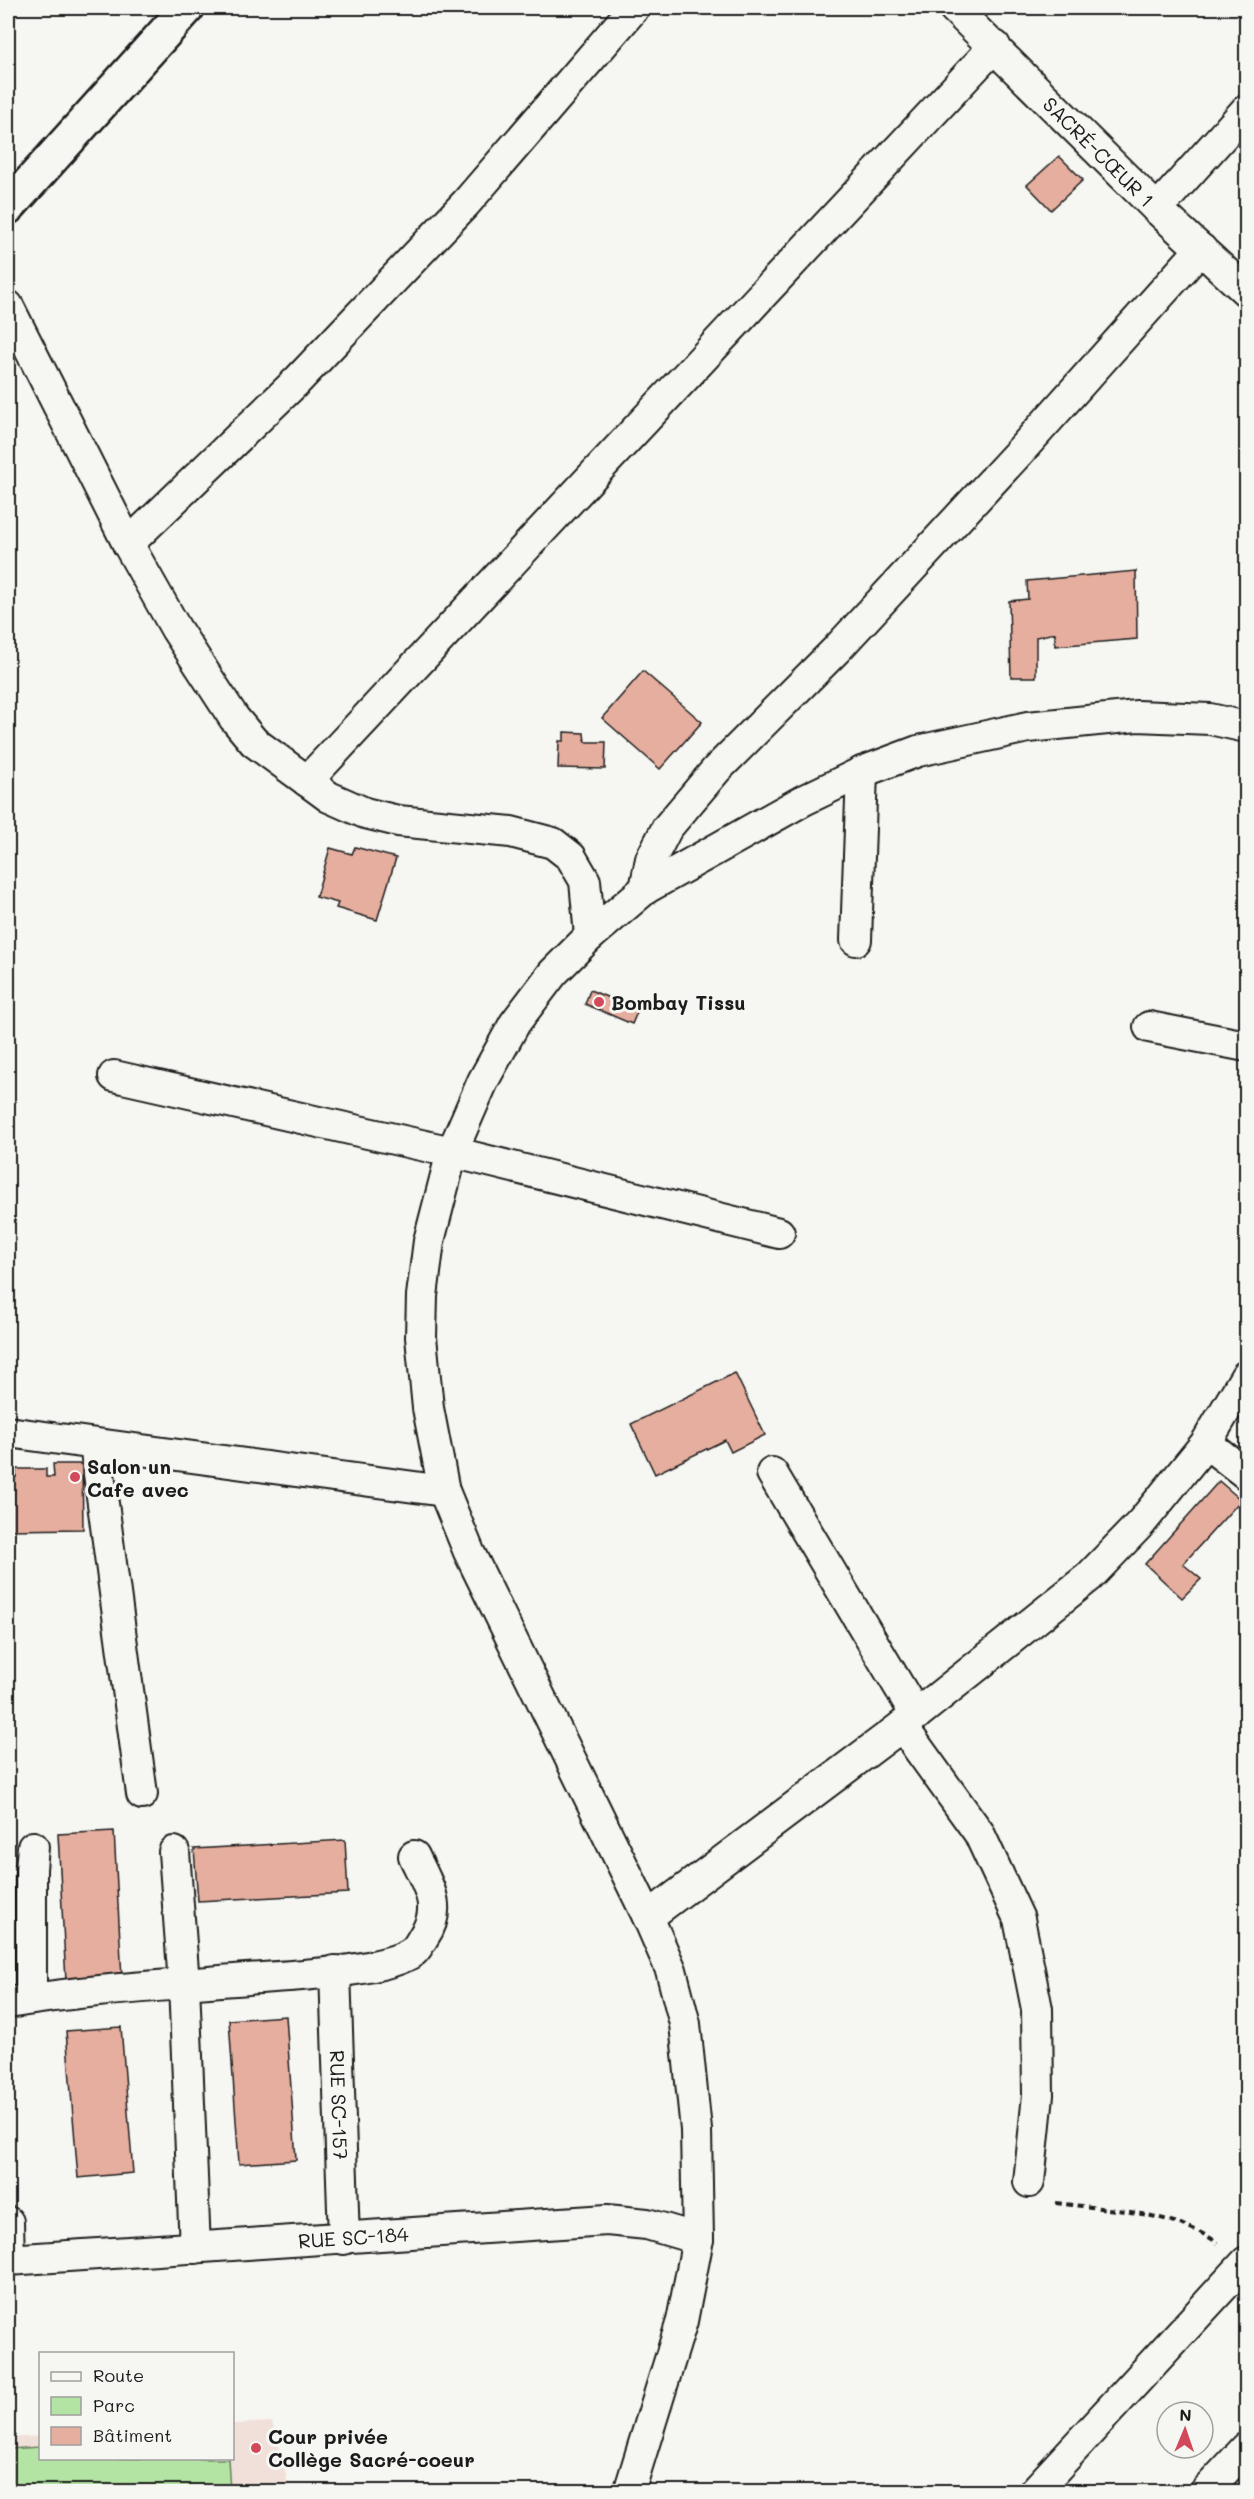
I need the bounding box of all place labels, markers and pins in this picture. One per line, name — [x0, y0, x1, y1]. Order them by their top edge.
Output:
place label: Bombay Tissu — [611, 989, 746, 1015]
marker: Bombay Tissu — [592, 995, 606, 1009]
place label: Salon un Cafe avec — [87, 1453, 189, 1502]
marker: Salon un Cafe avec — [68, 1470, 82, 1484]
place label: Cour privée Collège Sacré-coeur — [268, 2423, 475, 2472]
marker: Cour privée Collège Sacré-coeur — [249, 2441, 263, 2455]

